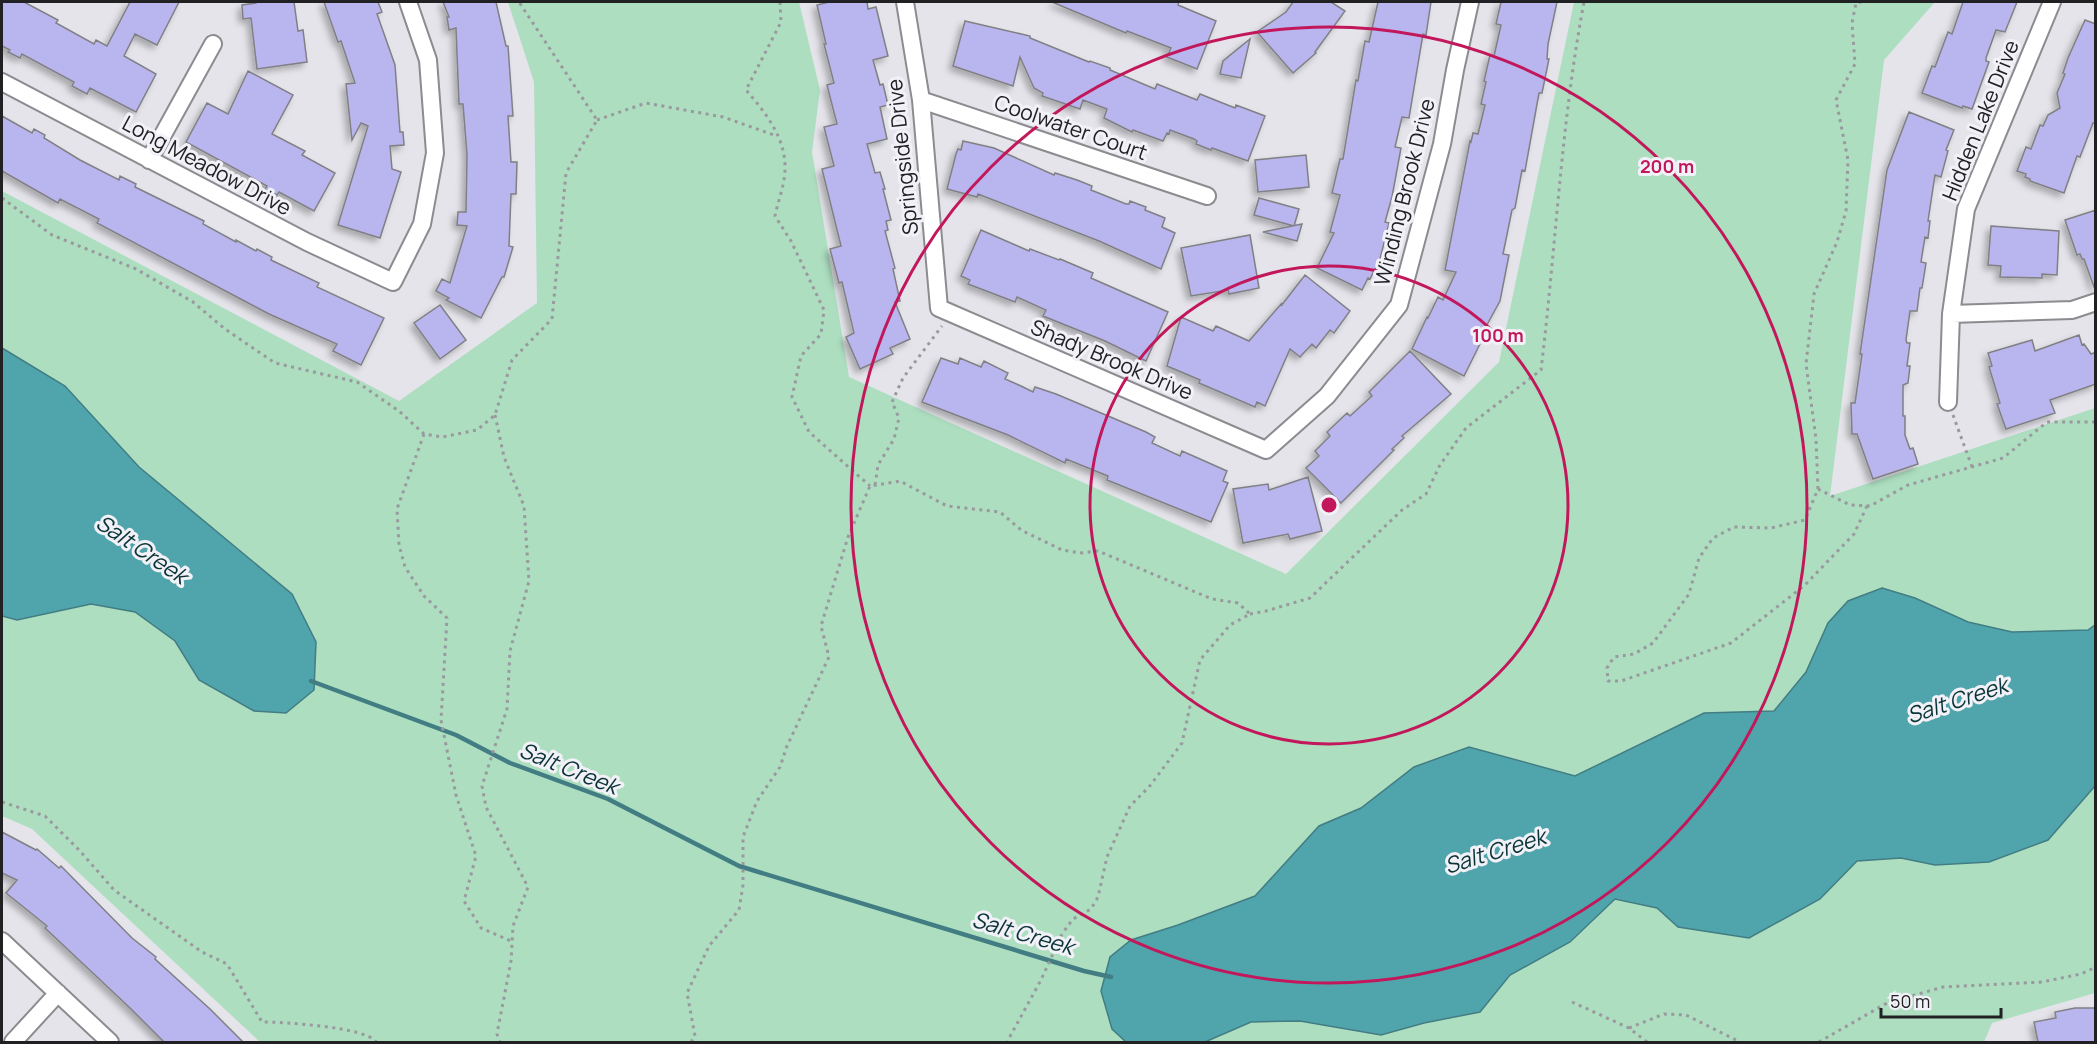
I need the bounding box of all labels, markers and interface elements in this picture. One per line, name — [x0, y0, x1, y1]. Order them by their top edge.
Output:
street label: Hidden Lake Drive — [1935, 35, 2025, 205]
street label: Springside Drive — [880, 78, 924, 236]
street label: Coolwater Court — [991, 88, 1151, 166]
street label: Winding Brook Drive — [1367, 96, 1441, 288]
street label: Long Meadow Drive — [118, 109, 296, 221]
text: 200 m — [1640, 154, 1694, 178]
street label: Shady Brook Drive — [1027, 312, 1197, 406]
text: 100 m — [1472, 323, 1524, 347]
centre of rings — [1319, 495, 1339, 515]
water label: Salt Creek — [90, 507, 196, 592]
water label: Salt Creek — [1903, 669, 2014, 730]
water label: Salt Creek — [515, 735, 626, 803]
water label: Salt Creek — [1441, 821, 1552, 881]
water label: Salt Creek — [969, 904, 1080, 963]
scale bar — [1881, 981, 2001, 1019]
text: 50 m — [1890, 989, 1930, 1013]

